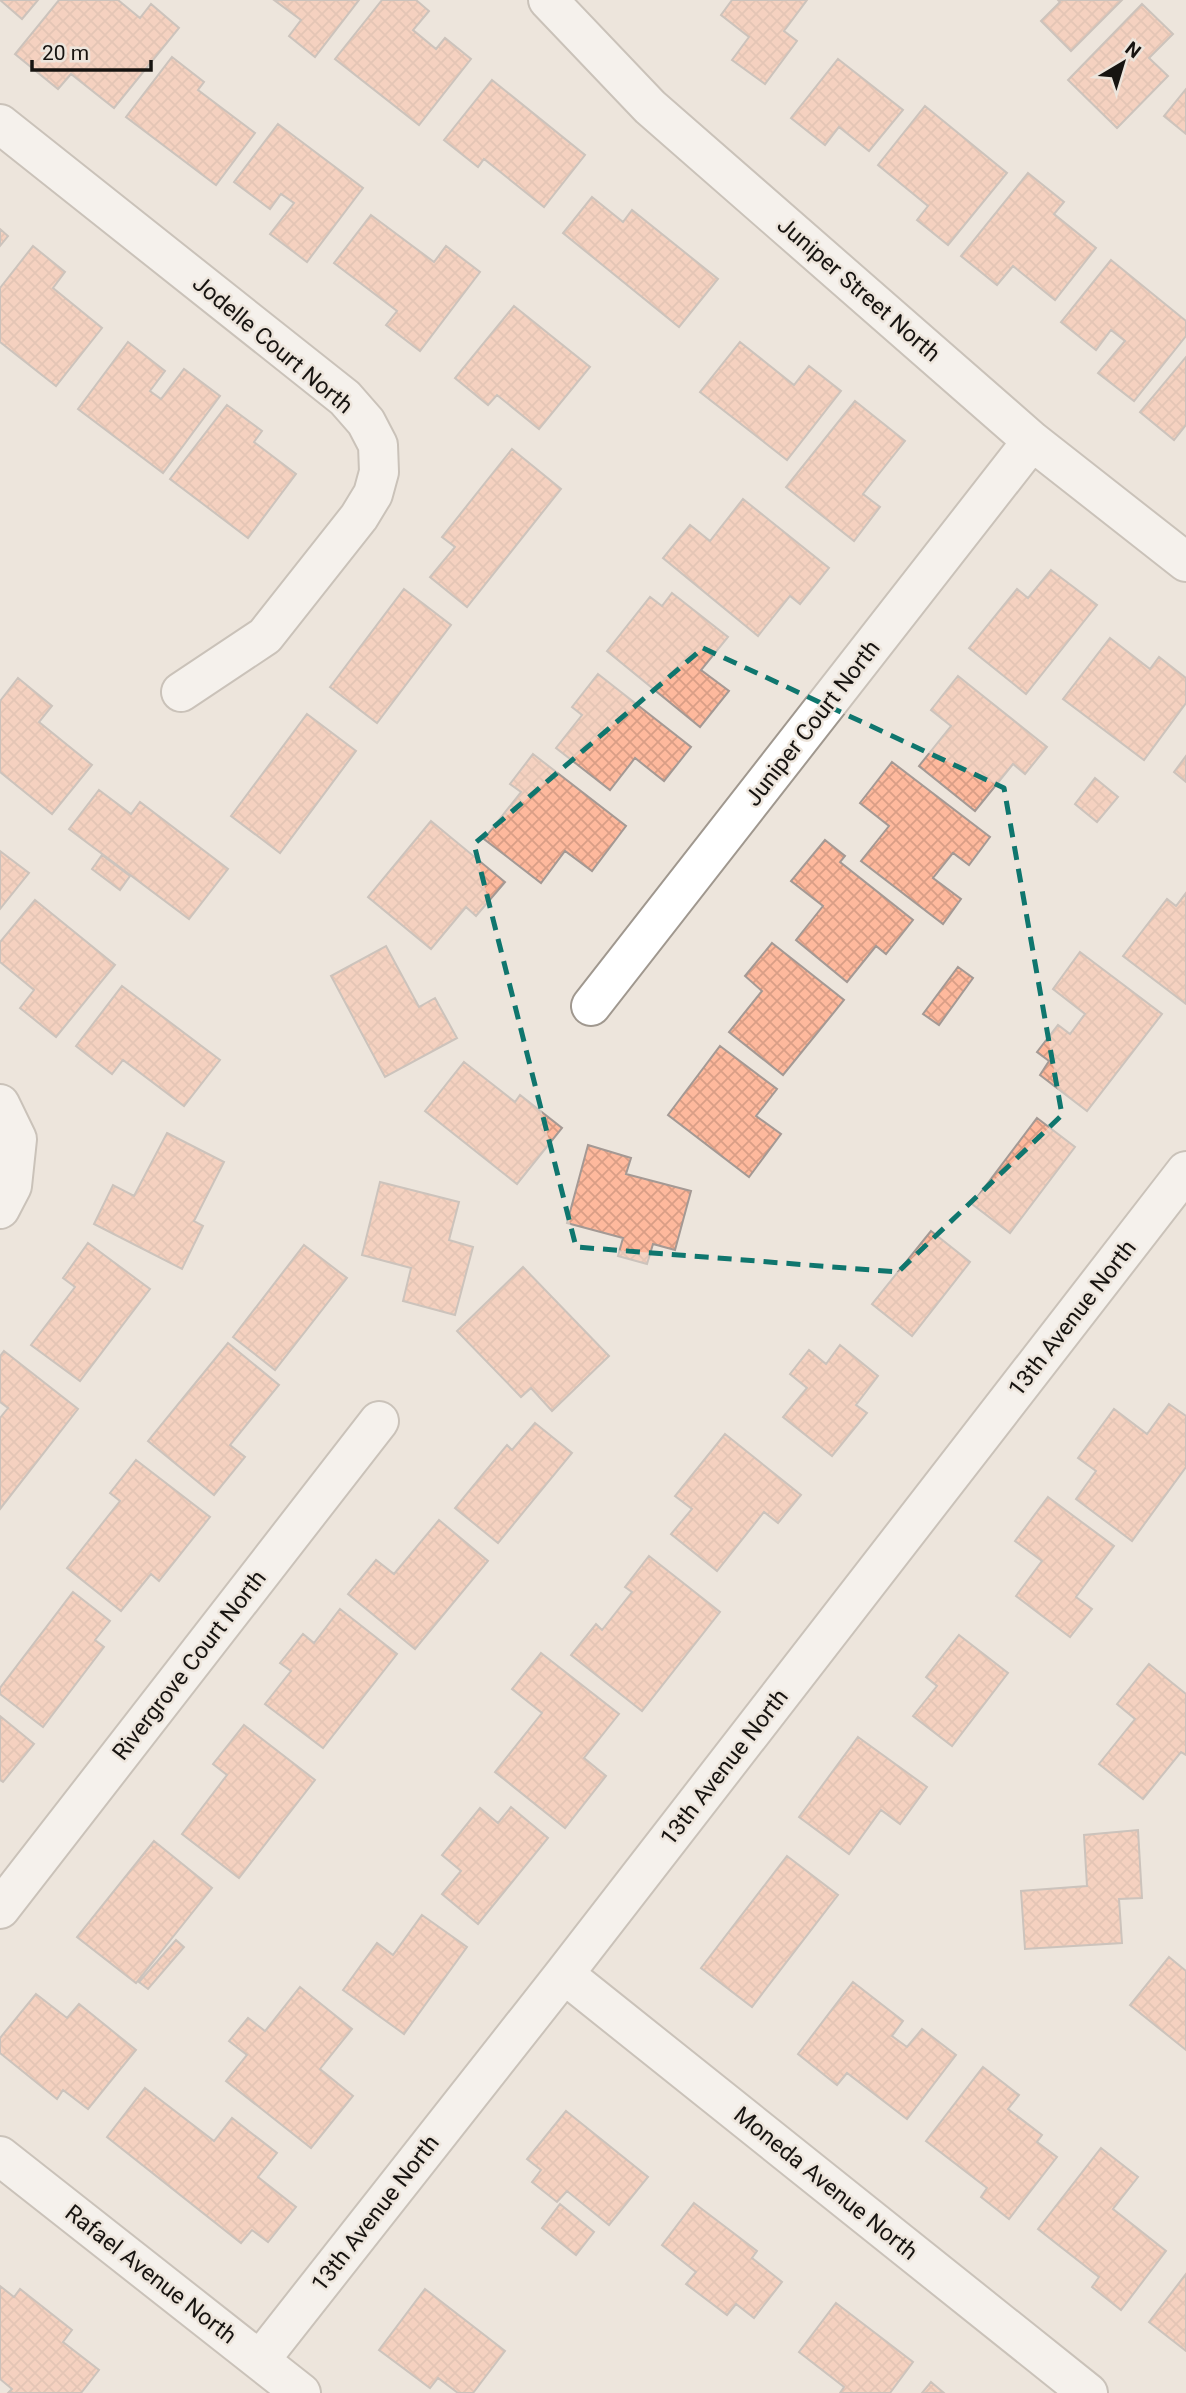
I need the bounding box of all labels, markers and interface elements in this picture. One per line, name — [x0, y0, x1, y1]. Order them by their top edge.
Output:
scale bar — [32, 28, 150, 72]
north arrow — [1088, 28, 1158, 98]
text: N — [1121, 37, 1146, 63]
text: 20 m — [42, 41, 89, 65]
street label: Juniper Street North — [772, 211, 946, 367]
street label: Jodelle Court North — [187, 270, 358, 419]
street label: Juniper Court North — [739, 635, 885, 811]
street label: 13th Avenue North — [1003, 1235, 1142, 1402]
street label: Rivergrove Court North — [107, 1565, 272, 1766]
street label: 13th Avenue North — [655, 1684, 794, 1851]
street label: Moneda Avenue North — [728, 2101, 923, 2266]
street label: 13th Avenue North — [306, 2130, 445, 2297]
street label: Rafael Avenue North — [60, 2199, 242, 2350]

